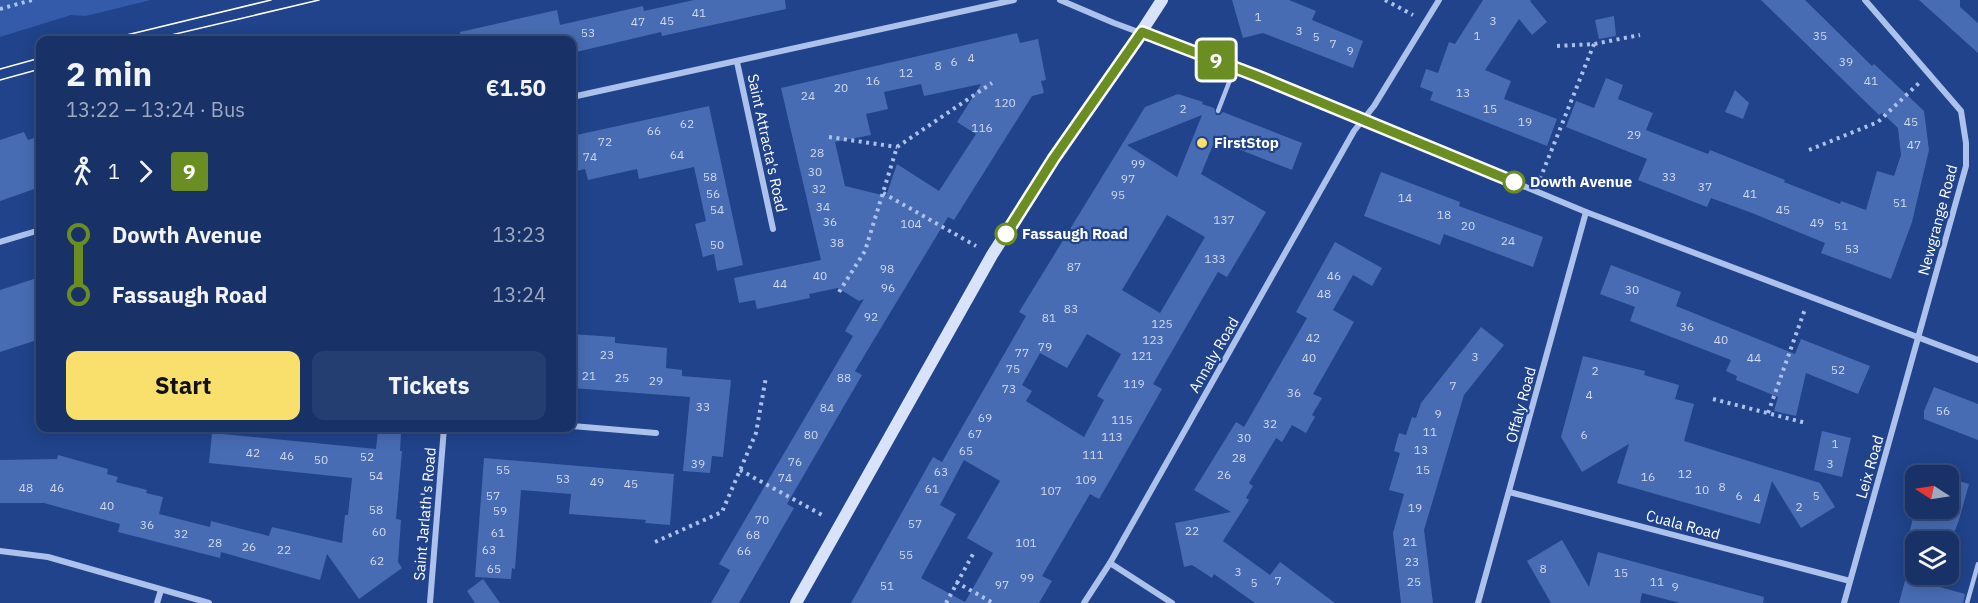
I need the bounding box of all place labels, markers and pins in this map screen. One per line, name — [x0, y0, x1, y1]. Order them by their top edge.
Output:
place label: FirstStop — [1214, 133, 1279, 152]
marker: FirstStop — [1195, 136, 1209, 150]
marker: Dowth Avenue — [1503, 171, 1525, 193]
place label: Dowth Avenue — [1530, 172, 1632, 191]
marker: Fassaugh Road — [995, 223, 1017, 245]
place label: Fassaugh Road — [1022, 224, 1128, 243]

